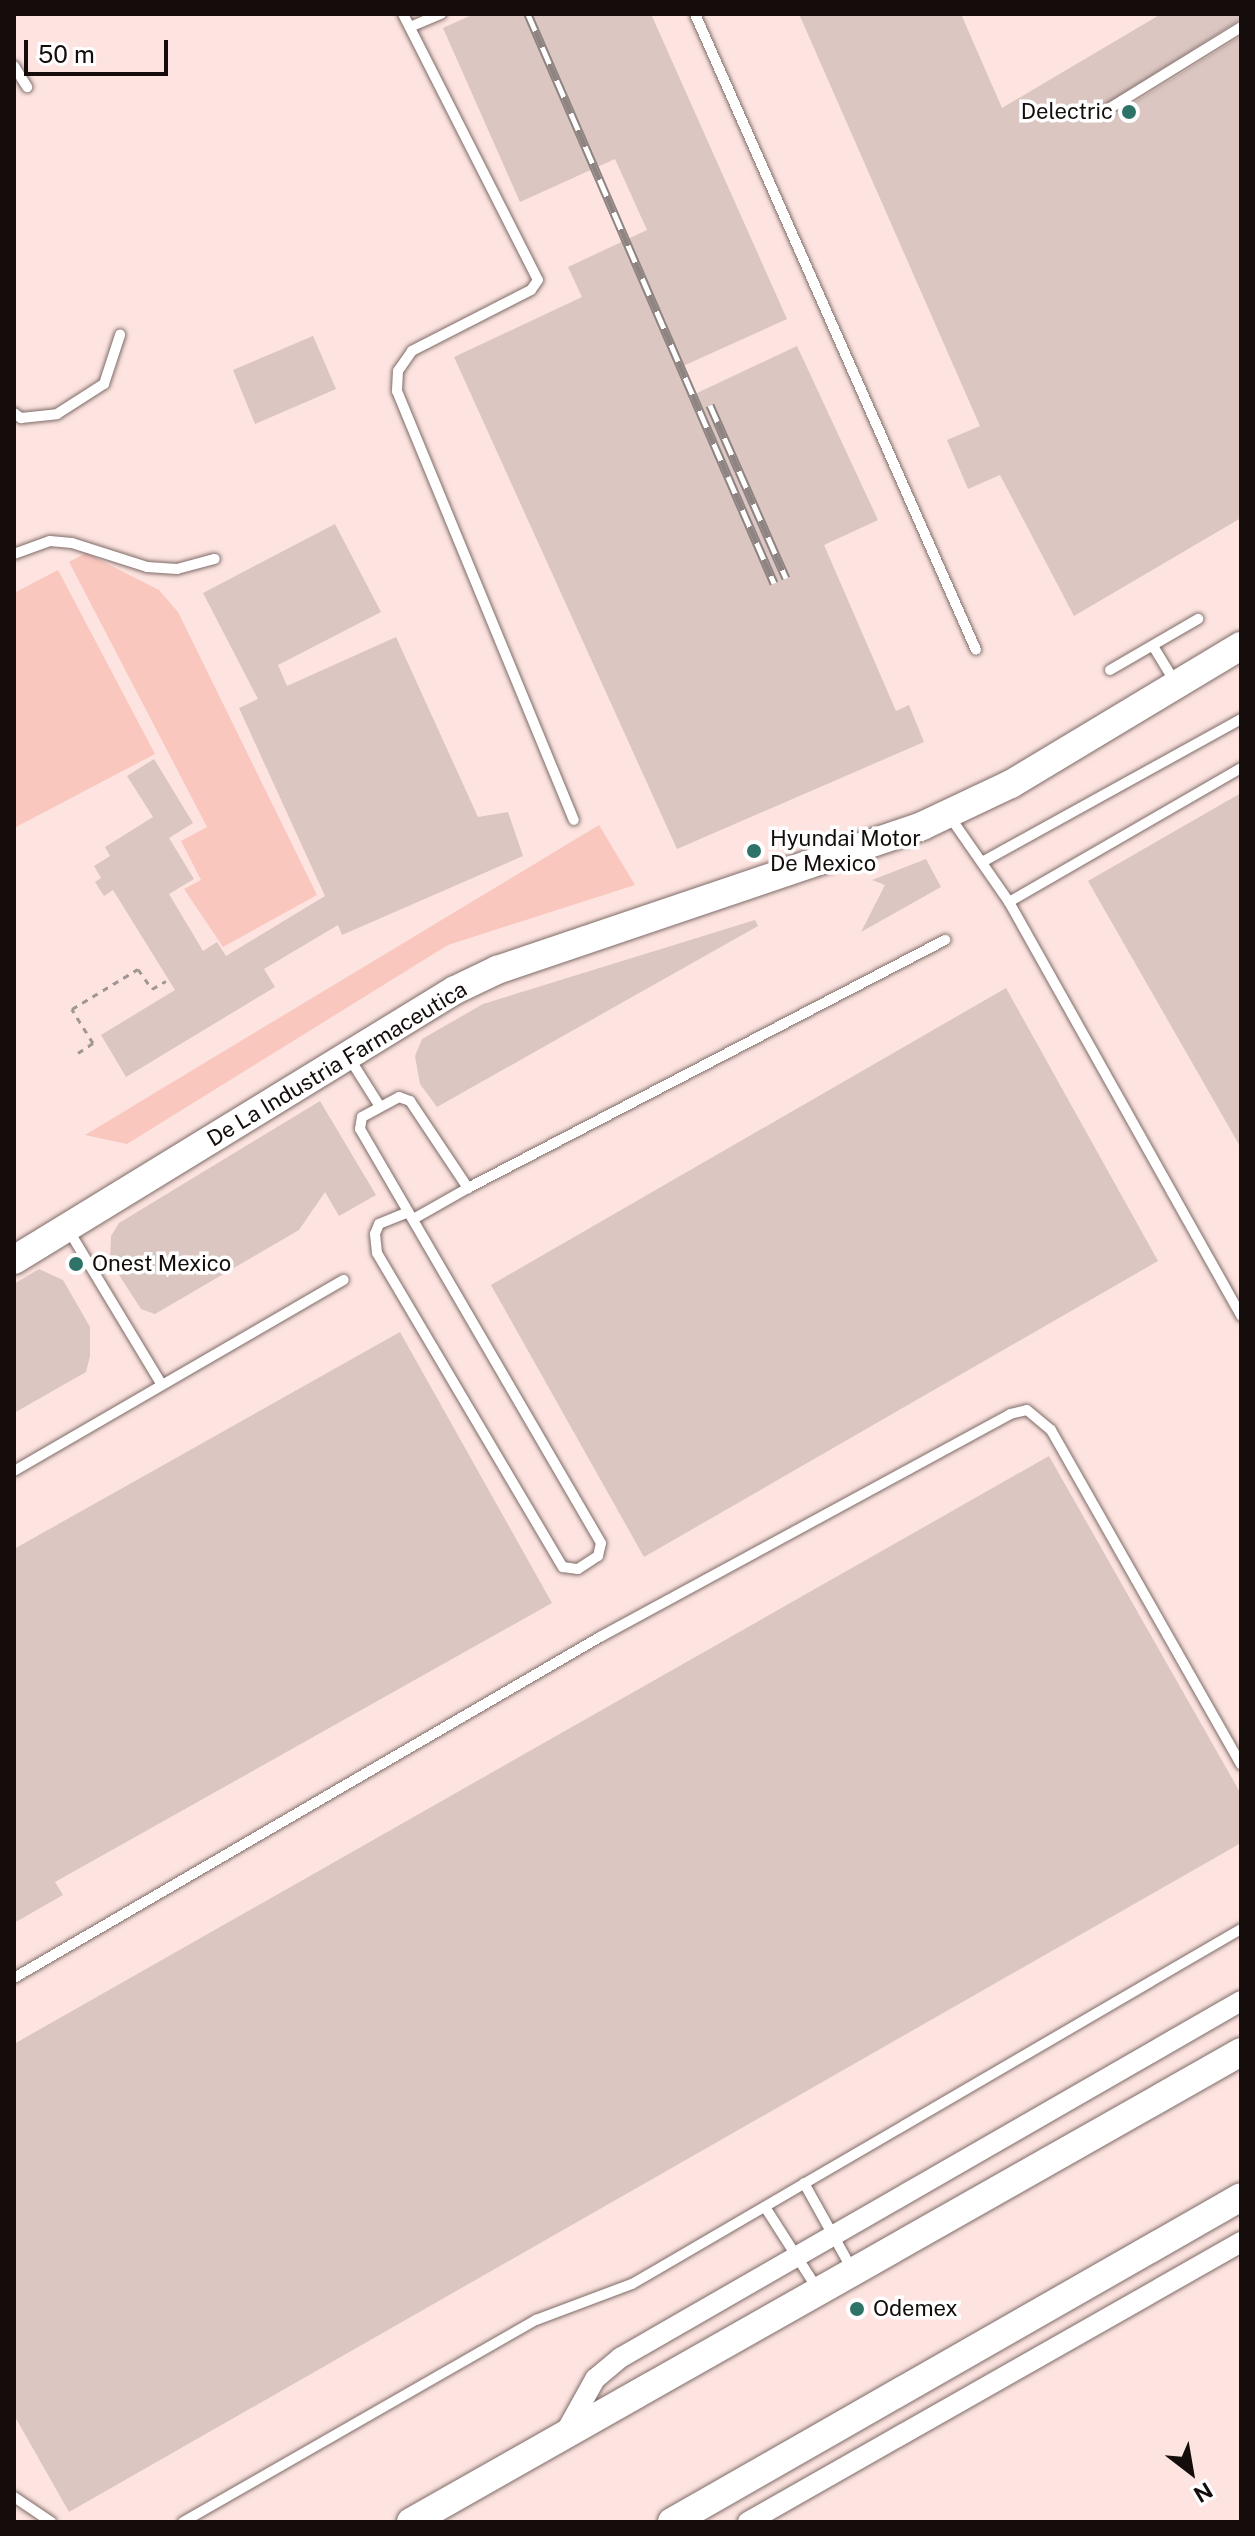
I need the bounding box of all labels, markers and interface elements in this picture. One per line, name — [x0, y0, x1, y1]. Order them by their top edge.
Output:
scale bar — [28, 24, 172, 74]
text: 50 m — [38, 40, 95, 68]
place label: Delectric — [1021, 99, 1113, 125]
marker: Delectric — [1120, 103, 1138, 121]
place label: Hyundai Motor De Mexico — [770, 825, 921, 876]
marker: Hyundai Motor De Mexico — [745, 842, 763, 860]
street label: De La Industria Farmaceutica — [202, 976, 472, 1152]
place label: Onest Mexico — [92, 1251, 231, 1277]
marker: Onest Mexico — [67, 1255, 85, 1273]
place label: Odemex — [873, 2296, 958, 2322]
marker: Odemex — [848, 2300, 866, 2318]
north arrow — [1151, 2432, 1231, 2512]
text: N — [1189, 2477, 1217, 2508]

